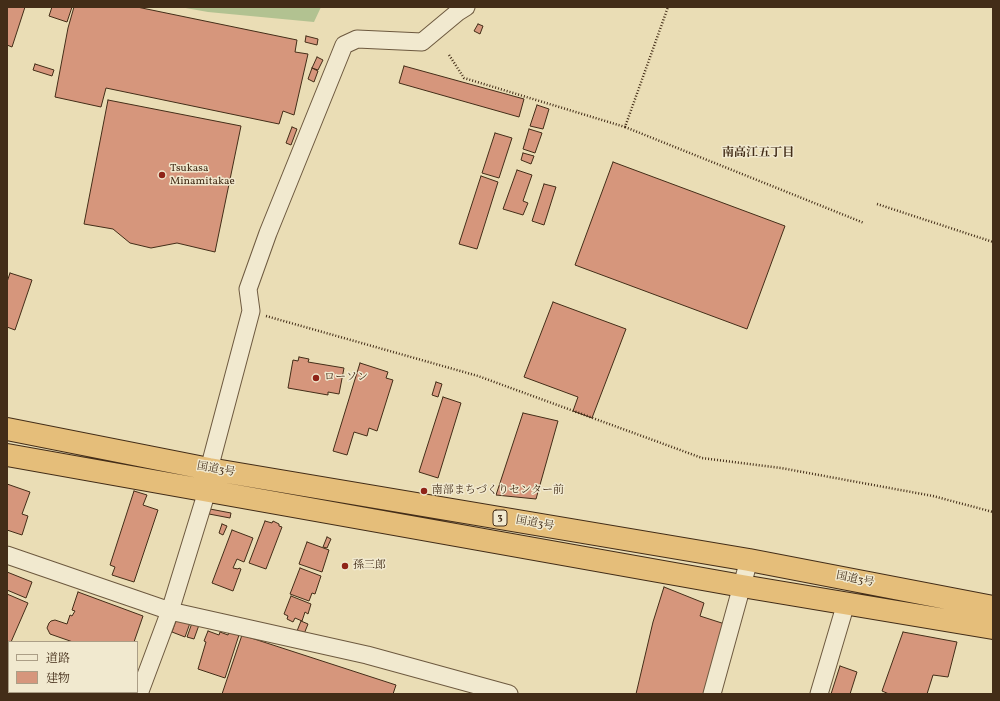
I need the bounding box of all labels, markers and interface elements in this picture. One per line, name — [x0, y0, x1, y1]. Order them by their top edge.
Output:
district label: 南高江五丁目 — [722, 147, 794, 161]
place label: Tsukasa Minamitakae — [170, 162, 235, 188]
marker: Tsukasa Minamitakae — [157, 170, 167, 180]
place label: ローソン — [324, 371, 368, 385]
marker: ローソン — [311, 373, 321, 383]
street label: 国道3号 — [196, 460, 236, 480]
place label: 南部まちづくりセンター前 — [432, 484, 564, 498]
marker: 南部まちづくりセンター前 — [419, 486, 429, 496]
road number: 3 — [493, 510, 507, 526]
street label: 国道3号 — [515, 514, 555, 534]
place label: 孫三郎 — [353, 559, 386, 573]
marker: 孫三郎 — [340, 561, 350, 571]
street label: 国道3号 — [835, 570, 875, 590]
legend — [8, 641, 138, 693]
text: 道路 — [46, 651, 70, 667]
text: 建物 — [46, 671, 70, 687]

